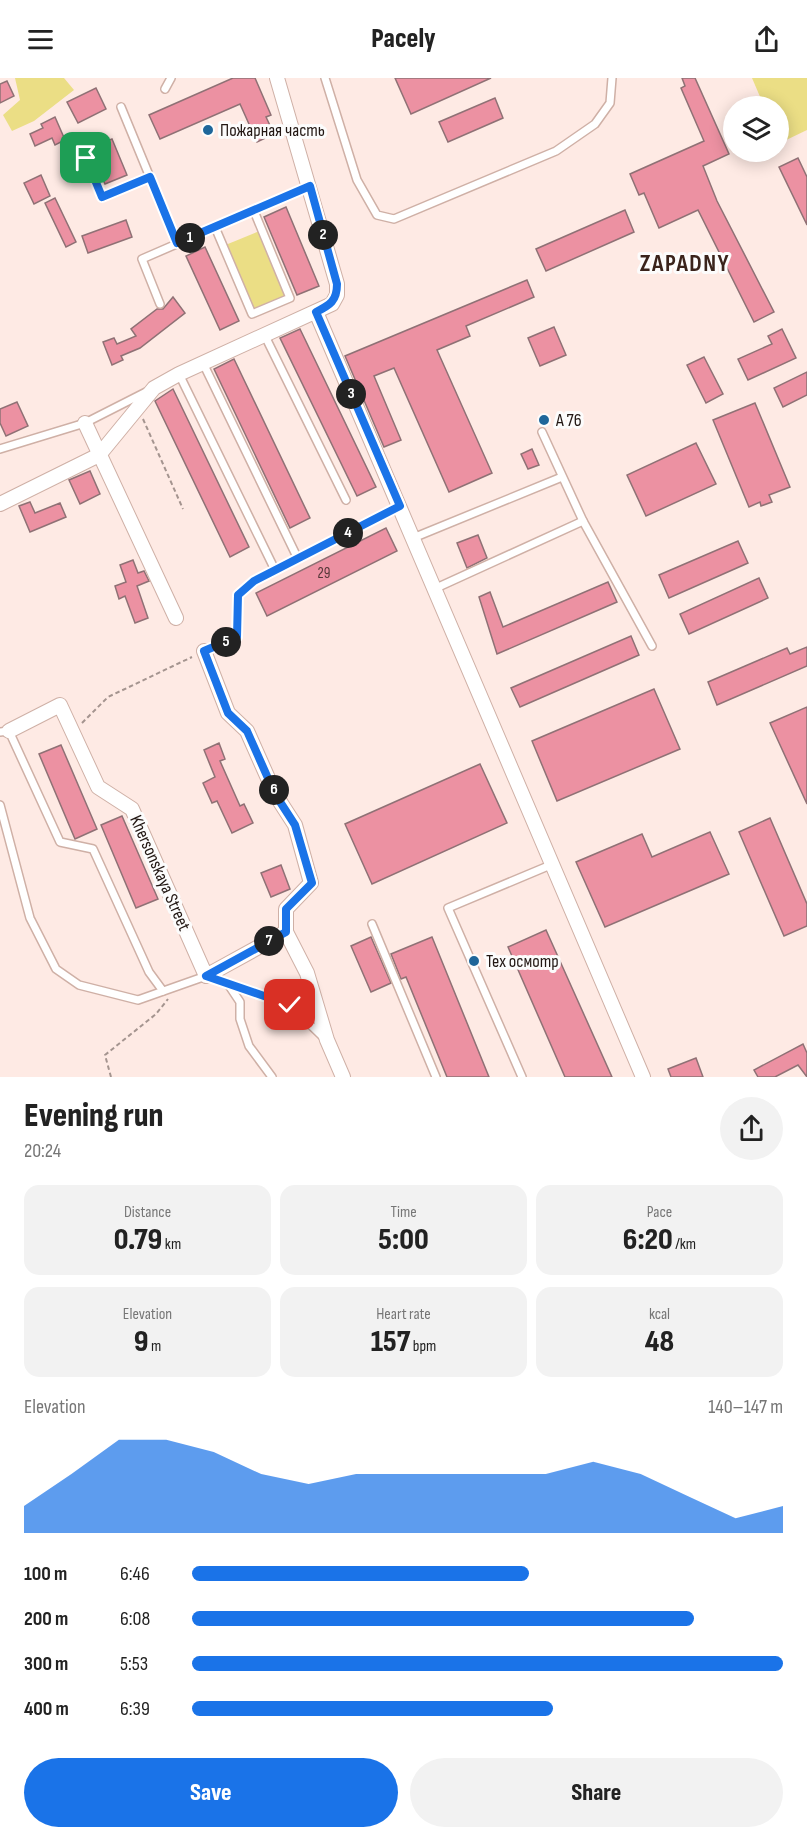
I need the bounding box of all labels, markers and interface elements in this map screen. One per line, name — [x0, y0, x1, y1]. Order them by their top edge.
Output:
icon: menu — [24, 23, 57, 56]
text: Pacely — [371, 23, 436, 55]
icon: share — [750, 23, 783, 56]
map controls — [723, 96, 789, 162]
button: layers — [723, 96, 789, 162]
place label: Пожарная часть — [220, 120, 325, 141]
marker: Пожарная часть — [201, 123, 215, 137]
pin — [60, 132, 111, 183]
icon: arrive — [69, 141, 102, 174]
pin: 2 — [308, 220, 338, 250]
pin: 1 — [175, 223, 205, 253]
text: 2 — [319, 225, 327, 244]
text: 1 — [187, 228, 193, 247]
district label: ZAPADNY — [640, 249, 730, 278]
pin: 3 — [336, 379, 366, 409]
text: 3 — [347, 384, 355, 403]
place label: А 76 — [555, 410, 582, 431]
marker: А 76 — [537, 413, 551, 427]
pin: 4 — [333, 518, 363, 548]
text: 4 — [344, 523, 352, 542]
house number: 29 — [318, 564, 330, 583]
pin: 5 — [211, 627, 241, 657]
text: 5 — [222, 632, 230, 651]
pin: 6 — [259, 775, 289, 805]
text: 6 — [270, 780, 278, 799]
street label: Khersonskaya Street — [125, 812, 195, 934]
pin: 7 — [254, 926, 284, 956]
text: 7 — [266, 931, 272, 950]
place label: Тех осмотр — [486, 951, 559, 972]
marker: Тех осмотр — [467, 954, 481, 968]
pin — [264, 979, 315, 1030]
icon: check — [273, 988, 306, 1021]
text: Evening run — [24, 1096, 164, 1136]
button: share — [720, 1097, 783, 1160]
text: 20:24 — [24, 1139, 61, 1163]
text: Distance — [124, 1203, 171, 1222]
text: Time — [390, 1203, 417, 1222]
text: Pace — [647, 1203, 672, 1222]
text: 0.79 — [114, 1222, 162, 1258]
text: 5:00 — [378, 1222, 429, 1258]
text: 6:20 — [623, 1222, 673, 1258]
text: km — [162, 1235, 181, 1254]
text: /km — [673, 1235, 696, 1254]
text: Elevation — [123, 1305, 172, 1324]
text: Heart rate — [376, 1305, 431, 1324]
text: kcal — [649, 1305, 670, 1324]
text: 9 — [134, 1324, 148, 1360]
text: 157 — [371, 1324, 410, 1360]
text: 48 — [645, 1324, 674, 1360]
text: m — [148, 1337, 161, 1356]
text: bpm — [410, 1337, 436, 1356]
text: Elevation — [24, 1395, 86, 1419]
text: 140–147 m — [708, 1395, 783, 1419]
text: 100 m — [24, 1562, 67, 1586]
text: 6:46 — [120, 1562, 150, 1586]
text: 200 m — [24, 1607, 68, 1631]
text: 6:08 — [120, 1607, 150, 1631]
text: 300 m — [24, 1652, 68, 1676]
text: 5:53 — [120, 1652, 148, 1676]
text: 400 m — [24, 1697, 69, 1721]
text: 6:39 — [120, 1697, 150, 1721]
button: Save — [24, 1758, 398, 1827]
button: Share — [410, 1758, 783, 1827]

